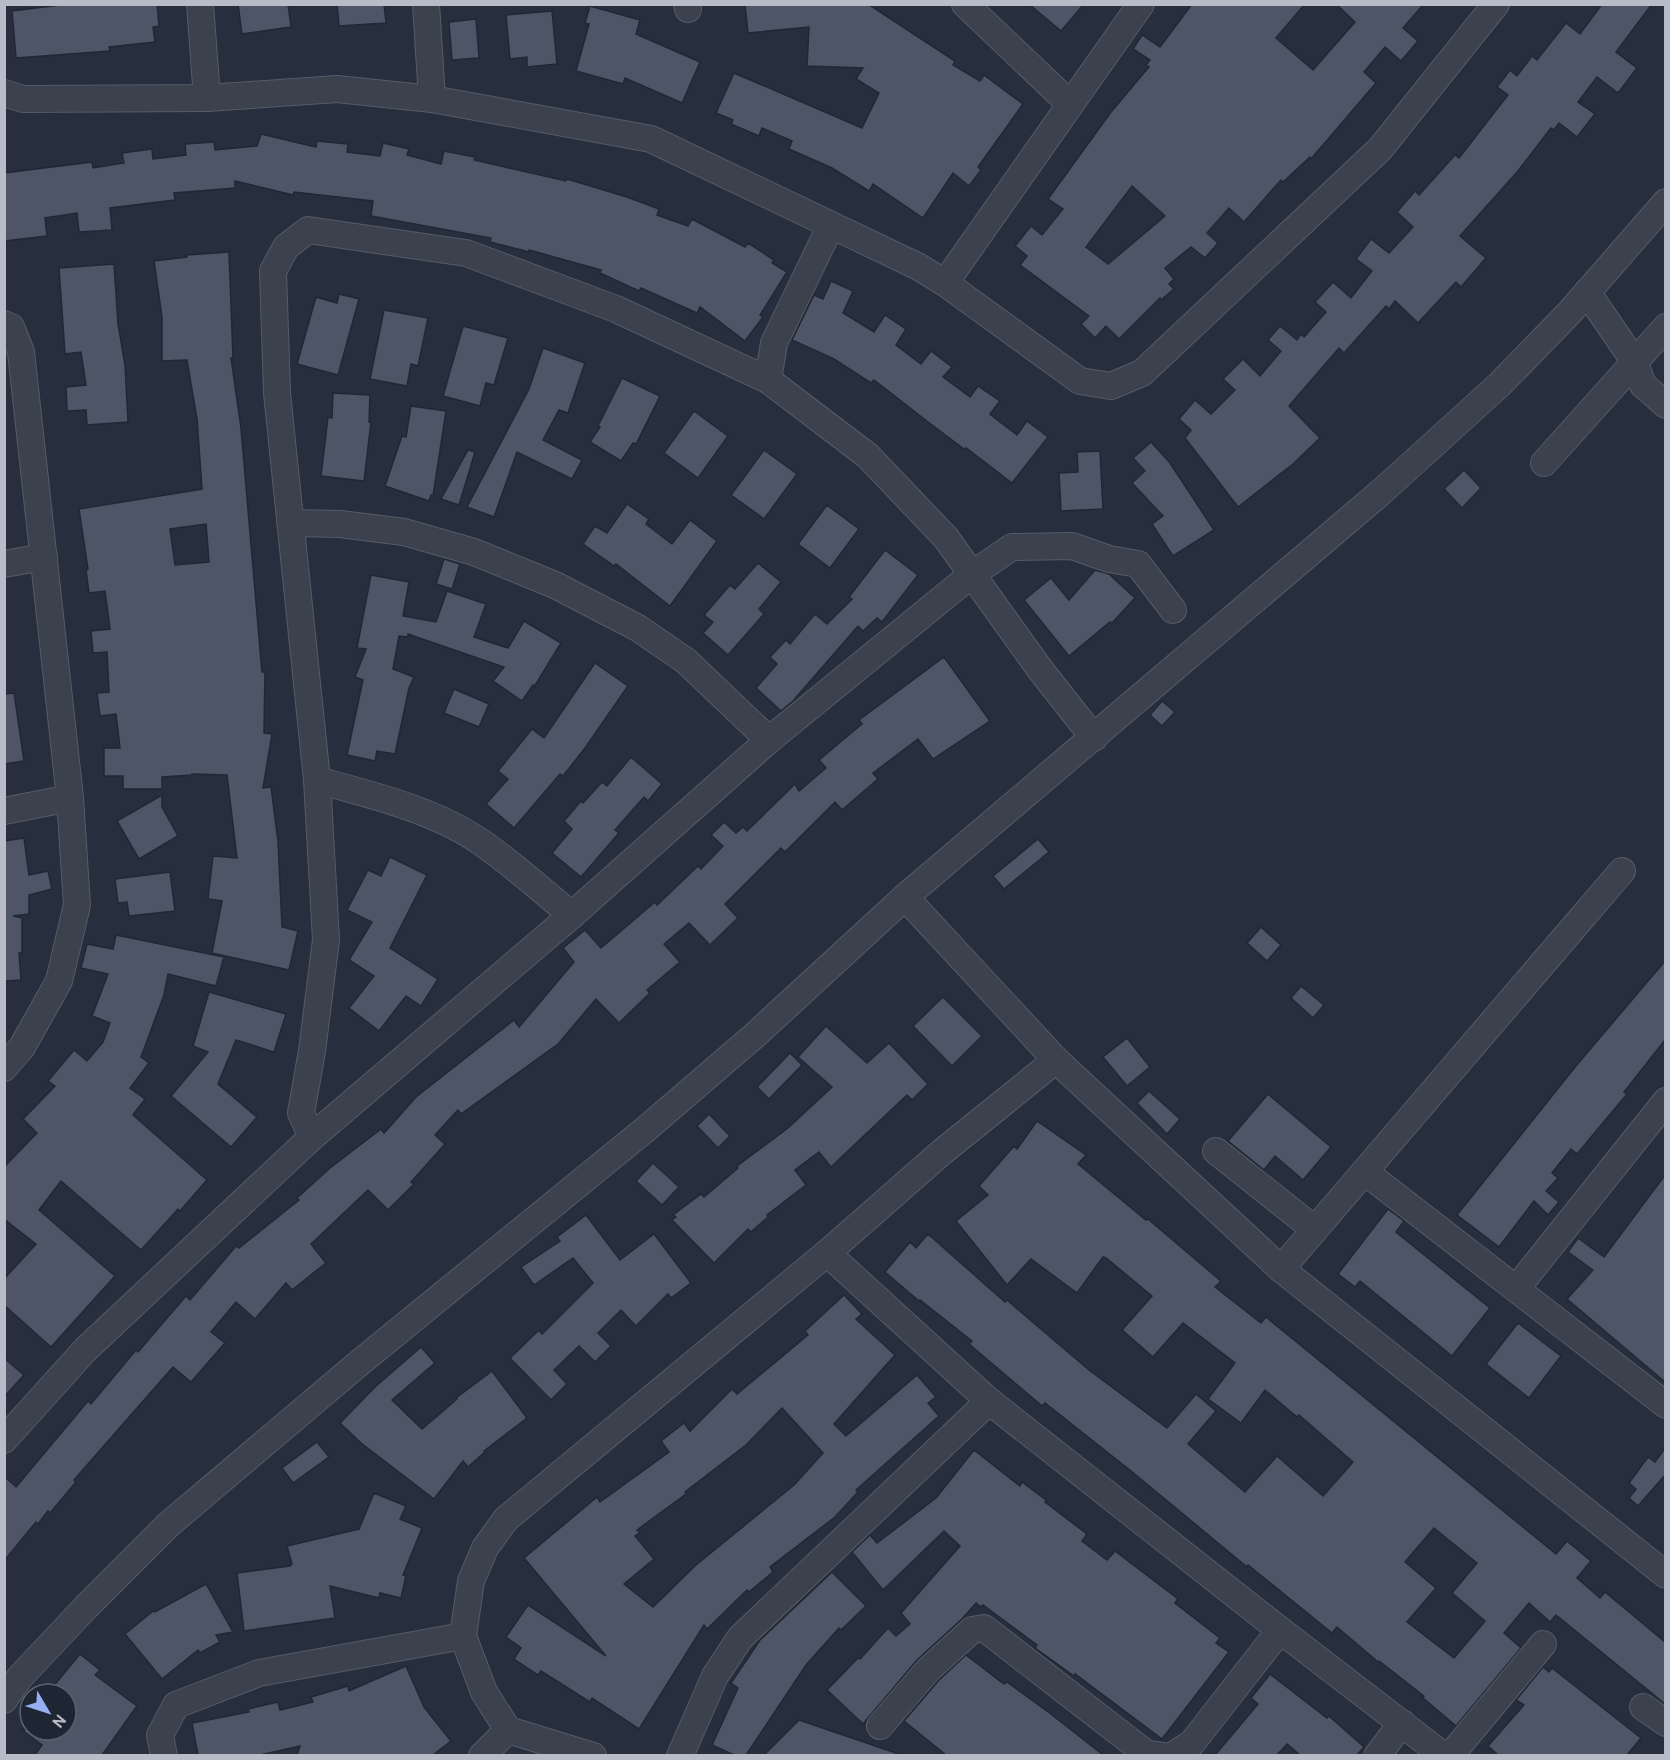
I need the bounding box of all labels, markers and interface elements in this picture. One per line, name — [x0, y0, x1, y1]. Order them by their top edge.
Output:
north arrow — [18, 1682, 78, 1742]
text: N — [47, 1709, 69, 1731]

